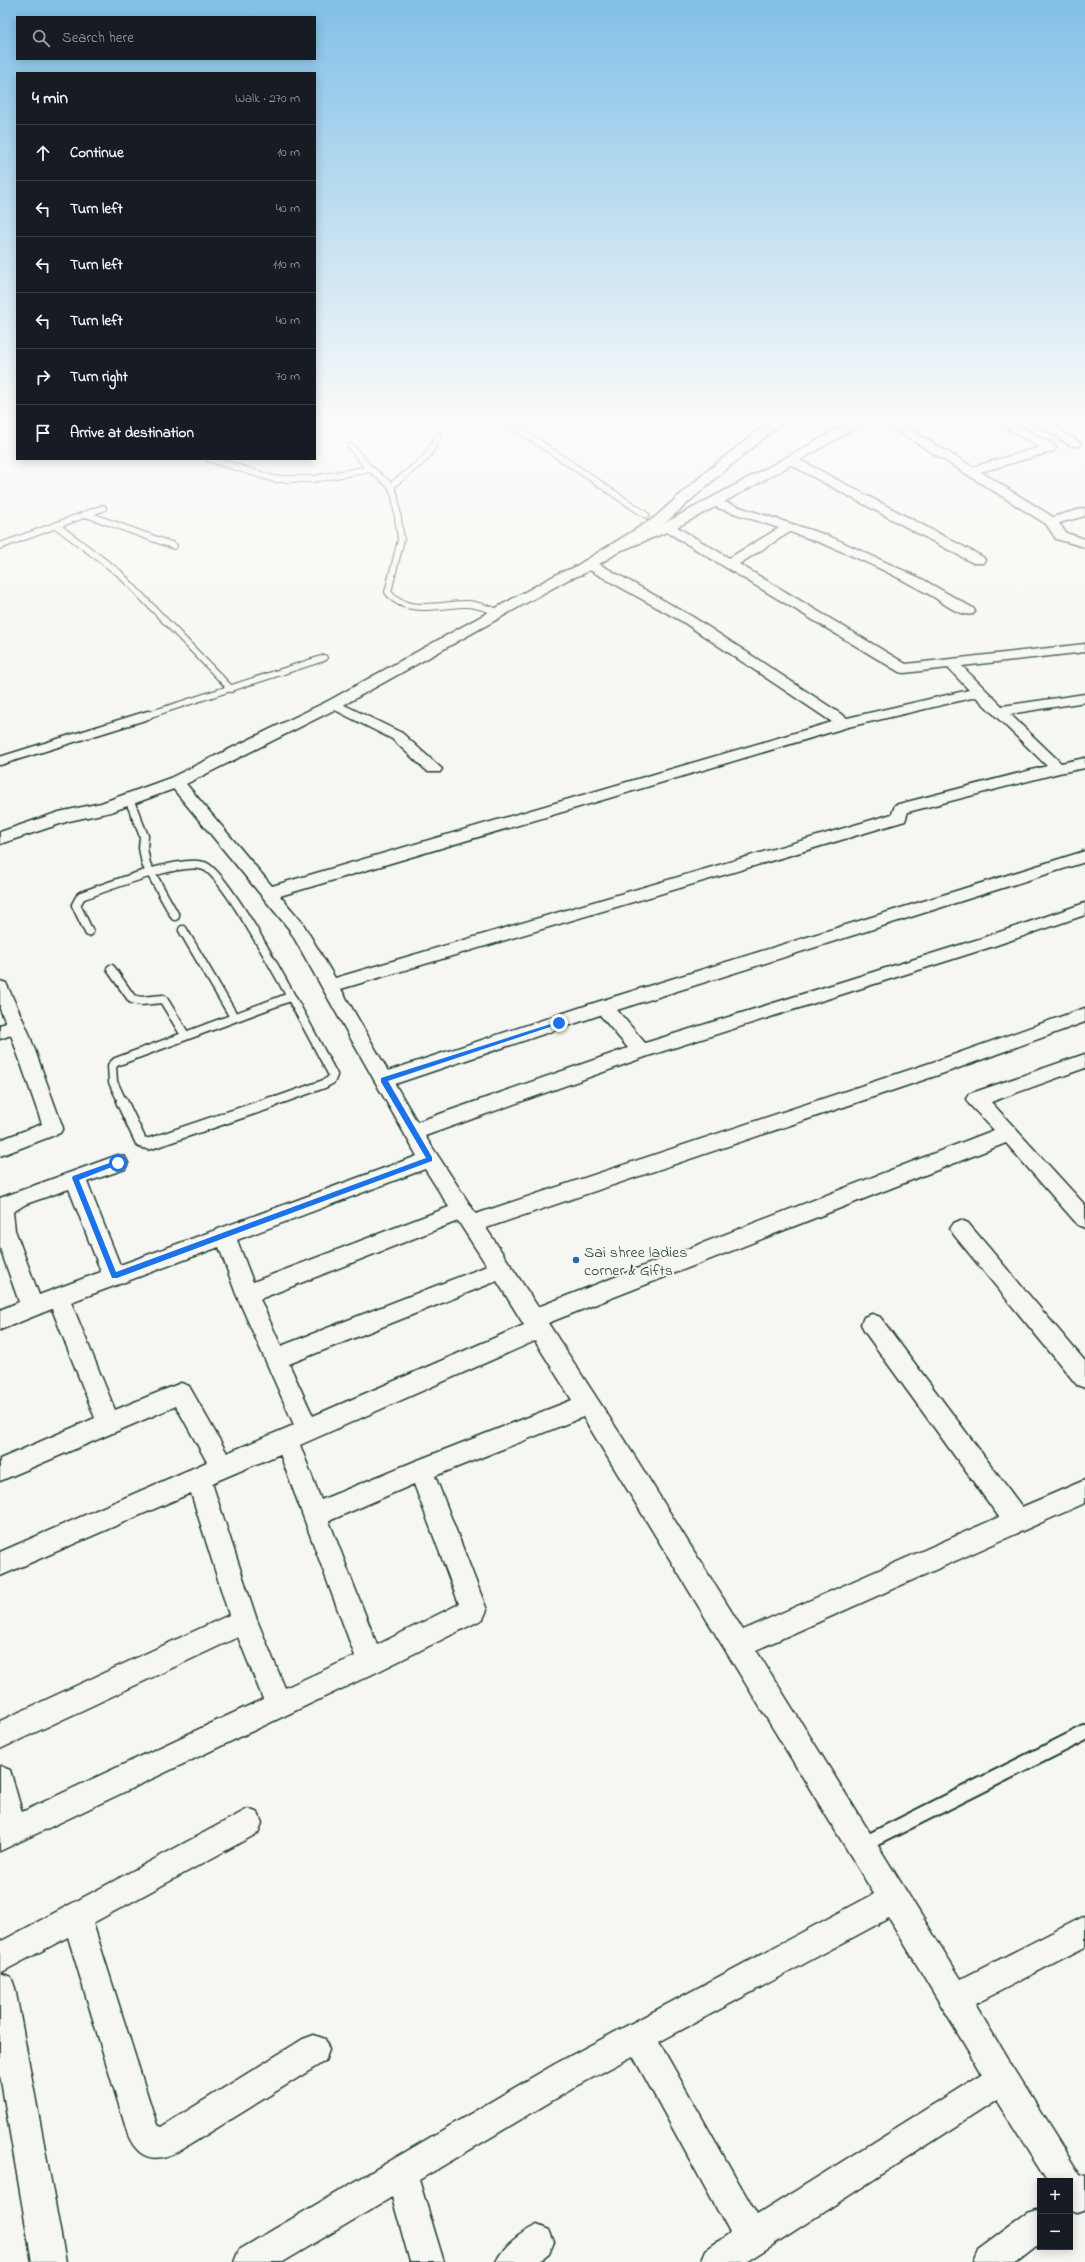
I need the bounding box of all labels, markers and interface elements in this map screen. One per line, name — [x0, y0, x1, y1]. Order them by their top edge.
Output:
search box — [16, 16, 316, 60]
icon: search — [30, 27, 52, 49]
text: Search here — [62, 27, 134, 49]
text: 4 min — [32, 86, 68, 111]
text: Walk · 270 m — [235, 89, 300, 108]
icon: ahead — [32, 142, 54, 164]
text: Continue — [70, 142, 124, 164]
text: 10 m — [277, 143, 300, 162]
icon: left — [32, 198, 54, 220]
text: Turn left — [70, 198, 123, 220]
text: 40 m — [276, 199, 300, 218]
icon: left — [32, 254, 54, 276]
text: Turn left — [70, 254, 123, 276]
text: 110 m — [273, 255, 300, 274]
icon: left — [32, 310, 54, 332]
text: Turn left — [70, 310, 123, 332]
text: 40 m — [276, 311, 300, 330]
icon: right — [32, 366, 54, 388]
text: Turn right — [70, 366, 128, 388]
text: 70 m — [276, 367, 300, 386]
icon: arrive — [32, 422, 54, 444]
text: Arrive at destination — [70, 422, 194, 444]
route end — [550, 1014, 568, 1032]
route start — [109, 1154, 127, 1172]
place label: Sai shree ladies corner & Gifts — [584, 1241, 687, 1283]
marker: Sai shree ladies corner & Gifts — [571, 1255, 581, 1265]
map controls — [1037, 2178, 1073, 2250]
button: + — [1037, 2178, 1073, 2214]
button: − — [1037, 2214, 1073, 2250]

